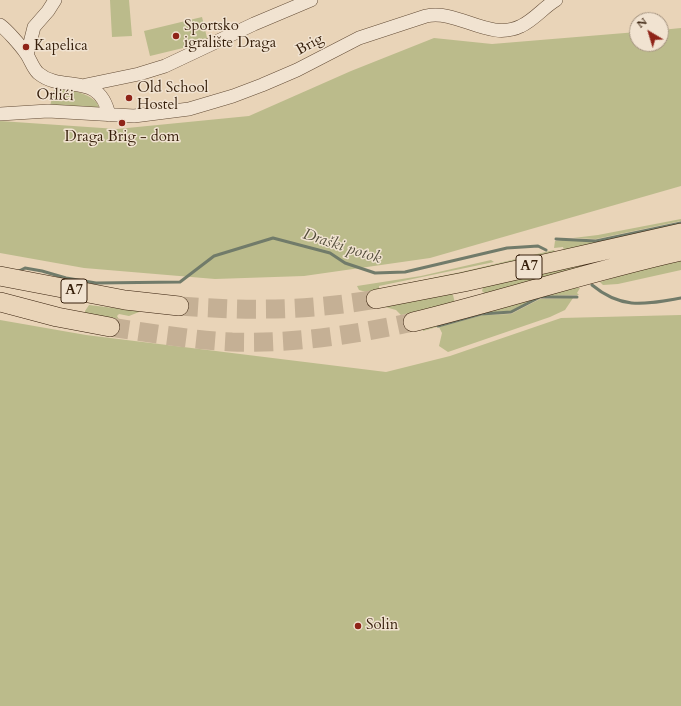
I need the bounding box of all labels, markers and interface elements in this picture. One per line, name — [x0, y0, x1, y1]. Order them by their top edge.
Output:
north arrow — [629, 12, 669, 52]
text: N — [634, 14, 650, 32]
place label: Sportsko igralište Draga — [184, 18, 276, 53]
street label: Brig — [293, 30, 327, 60]
marker: Sportsko igralište Draga — [171, 31, 181, 41]
place label: Kapelica — [34, 38, 88, 56]
marker: Kapelica — [21, 42, 31, 52]
place label: Old School Hostel — [137, 80, 208, 115]
street label: Orlići — [36, 86, 74, 106]
marker: Old School Hostel — [124, 93, 134, 103]
marker: Draga Brig - dom — [117, 118, 127, 128]
place label: Draga Brig - dom — [65, 129, 179, 147]
water label: Draški potok — [300, 225, 384, 269]
road number: A7 — [516, 255, 542, 279]
road number: A7 — [61, 279, 87, 303]
place label: Solin — [366, 617, 398, 635]
marker: Solin — [353, 621, 363, 631]

